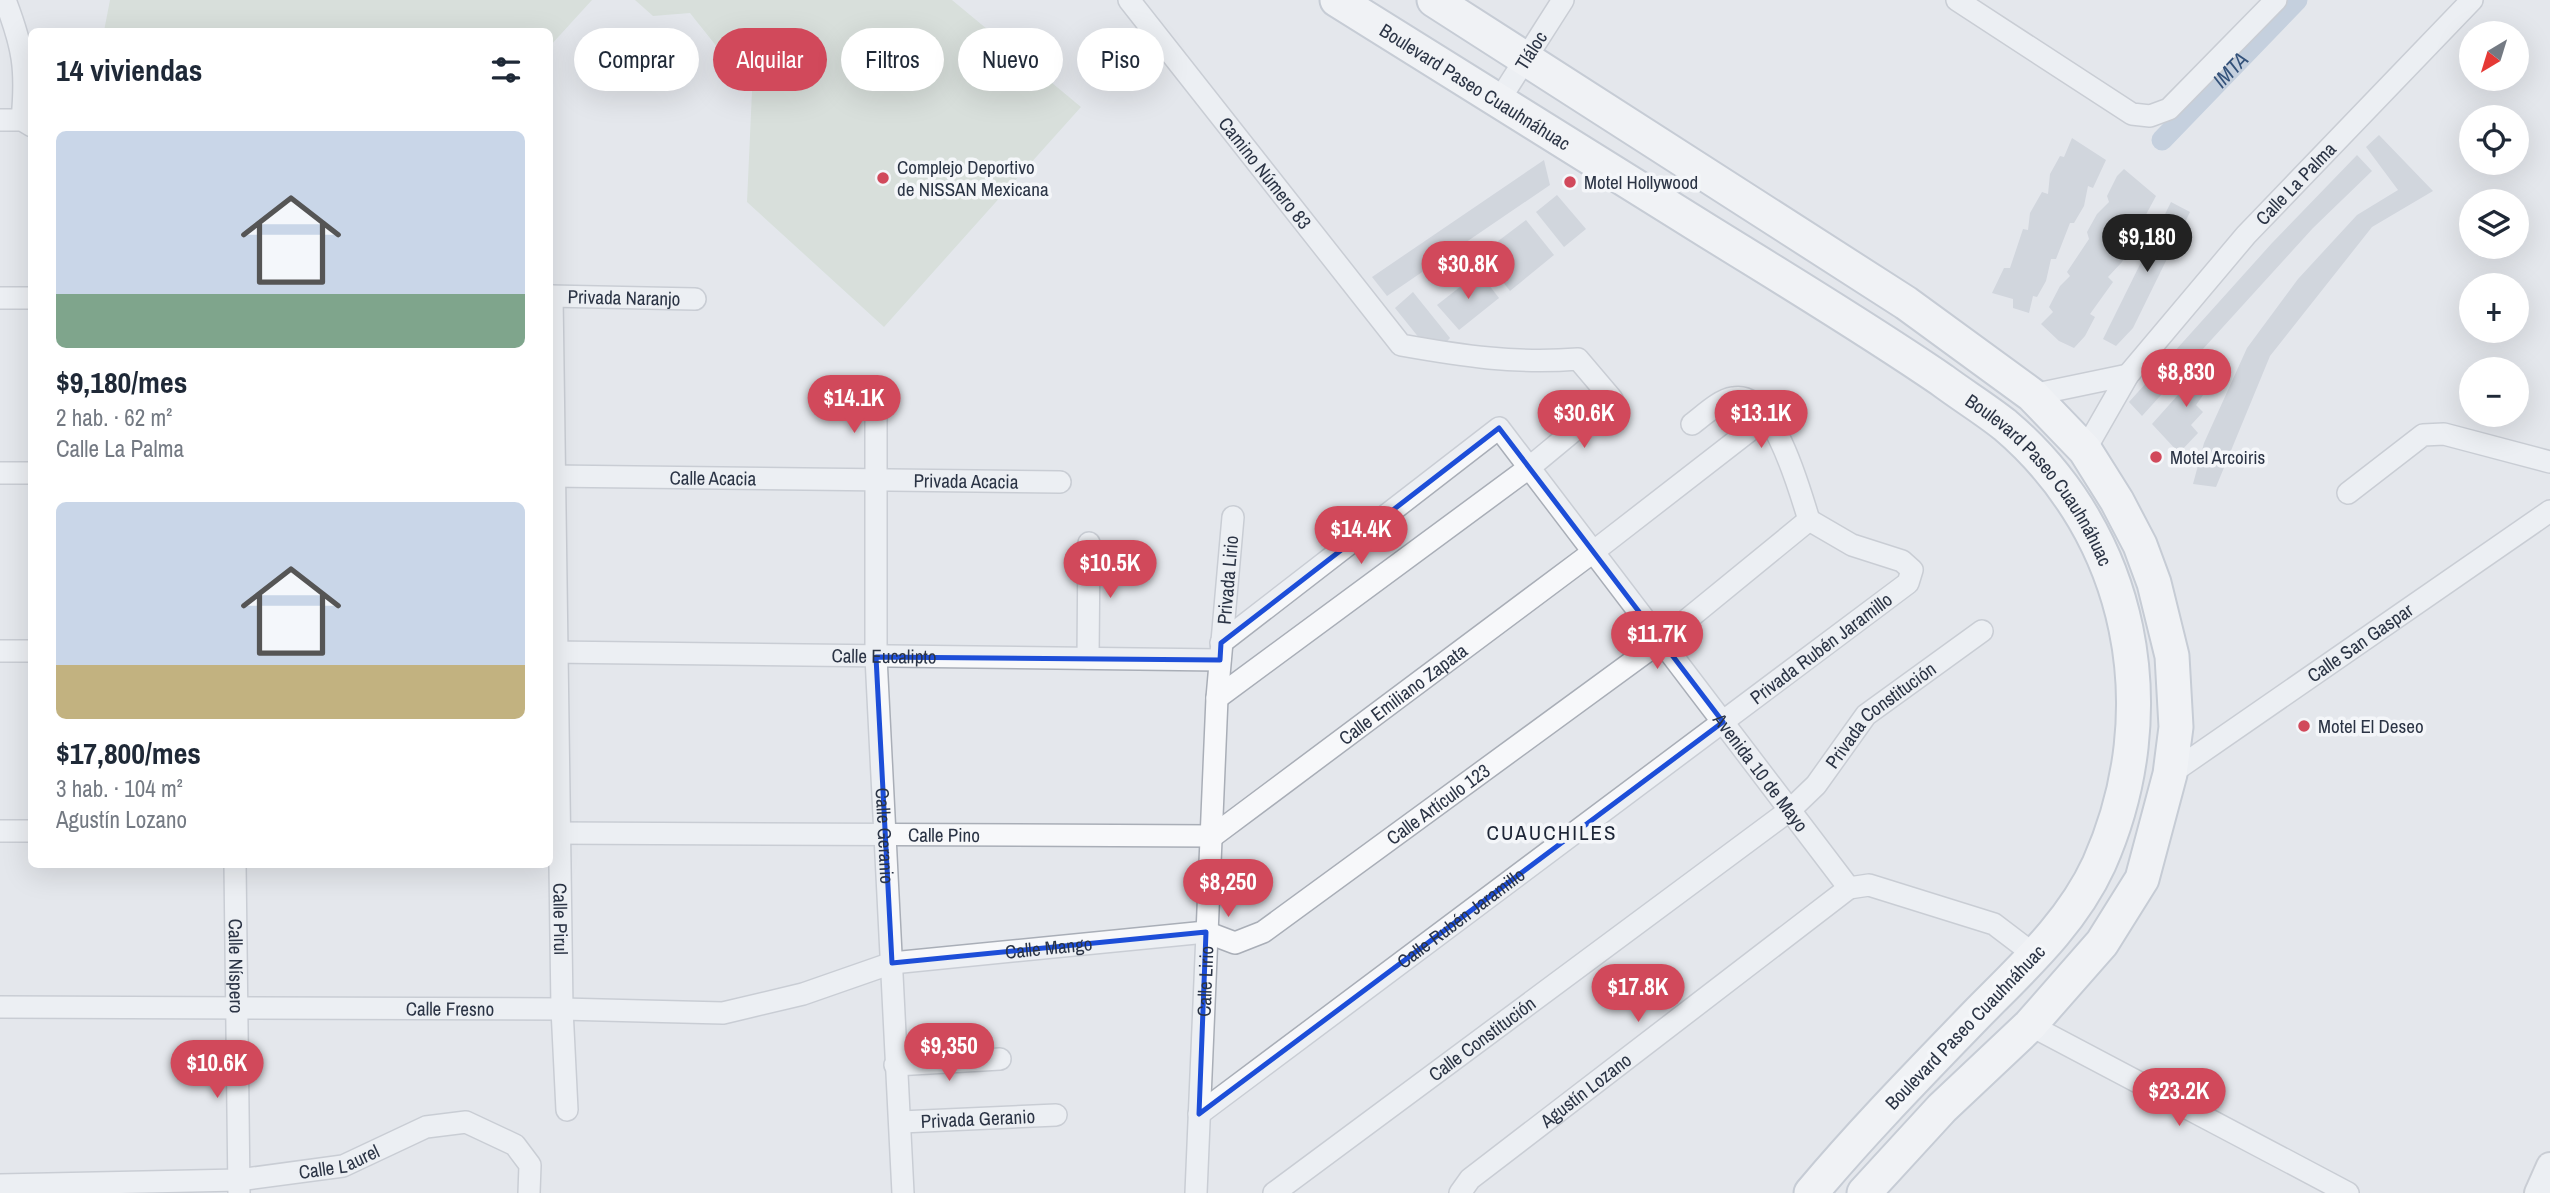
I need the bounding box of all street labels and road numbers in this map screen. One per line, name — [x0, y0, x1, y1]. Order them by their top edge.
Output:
street label: Boulevard Paseo Cuauhnáhuac — [1375, 17, 1576, 156]
street label: Tláloc — [1509, 26, 1553, 75]
street label: Camino Número 83 — [1213, 111, 1318, 234]
street label: Calle La Palma — [2250, 136, 2342, 231]
street label: Privada Naranjo — [567, 283, 681, 312]
street label: Boulevard Paseo Cuauhnáhuac — [1960, 387, 2119, 570]
street label: Calle Acacia — [669, 464, 757, 491]
street label: Privada Acacia — [913, 467, 1019, 495]
street label: Privada Lirio — [1211, 534, 1244, 626]
street label: Privada Rubén Jaramillo — [1744, 586, 1897, 710]
street label: Calle San Gaspar — [2302, 596, 2419, 688]
street label: Calle Emiliano Zapata — [1333, 637, 1473, 751]
street label: Calle Eucalipto — [831, 642, 937, 670]
street label: Privada Constitución — [1819, 656, 1941, 773]
street label: Avenida 10 de Mayo — [1707, 707, 1815, 837]
street label: Calle Artículo 123 — [1381, 757, 1495, 851]
street label: Calle Geranio — [870, 787, 900, 884]
street label: Calle Pino — [908, 822, 980, 848]
street label: Calle Rubén Jaramillo — [1392, 862, 1530, 974]
street label: Calle Pirul — [547, 883, 574, 955]
street label: Calle Níspero — [223, 919, 250, 1013]
street label: Calle Mango — [1004, 930, 1094, 965]
street label: Boulevard Paseo Cuauhnáhuac — [1879, 939, 2051, 1115]
street label: Calle Lirio — [1190, 945, 1219, 1017]
street label: Calle Constitución — [1423, 990, 1541, 1087]
street label: Calle Fresno — [406, 995, 494, 1022]
street label: Agustín Lozano — [1534, 1047, 1637, 1134]
street label: Privada Geranio — [920, 1103, 1036, 1134]
street label: Calle Laurel — [297, 1138, 383, 1185]

